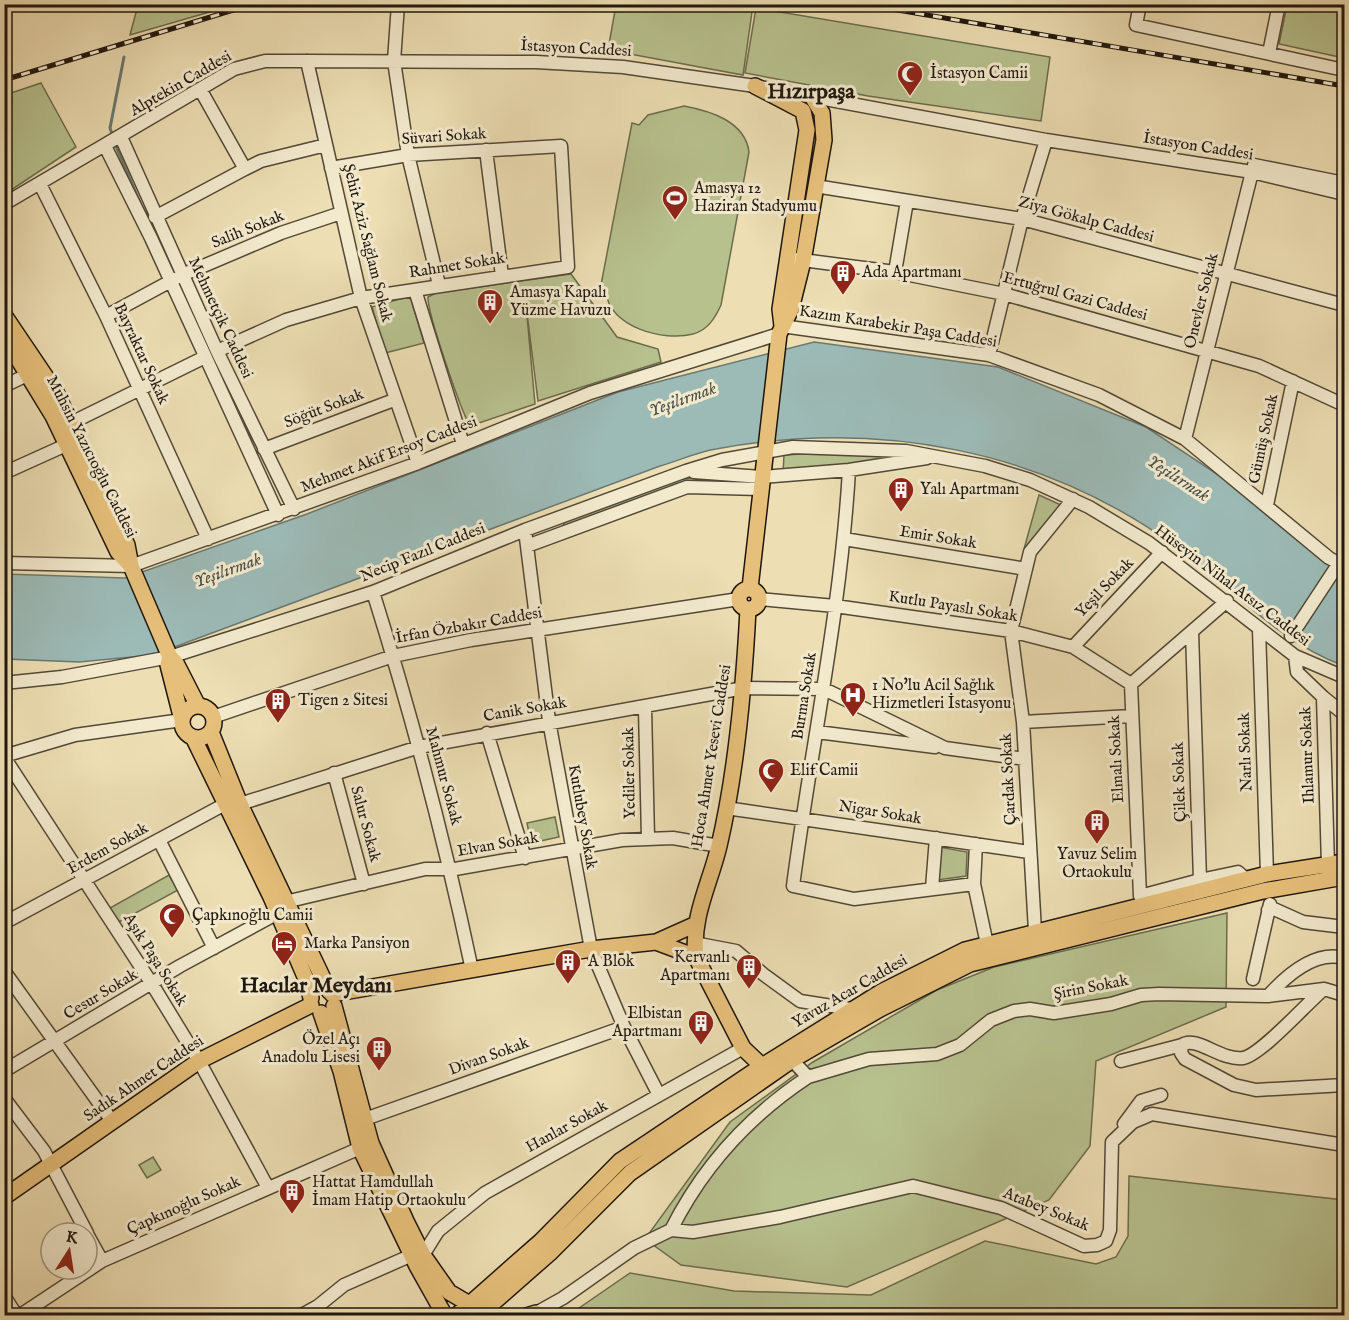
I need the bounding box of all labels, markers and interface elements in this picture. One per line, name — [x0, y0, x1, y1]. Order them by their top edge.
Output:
street label: İstasyon Caddesi — [520, 34, 632, 62]
street label: Alptekin Caddesi — [126, 47, 235, 122]
mosque icon: İstasyon Camii — [895, 59, 925, 97]
place label: İstasyon Camii — [930, 62, 1028, 84]
district label: Hızırpaşa — [767, 78, 855, 106]
street label: Süvari Sokak — [401, 124, 487, 150]
street label: İstasyon Caddesi — [1141, 126, 1255, 166]
street label: Şehit Aziz Sağlam Sokak — [338, 162, 396, 325]
place label: Amasya 12 Haziran Stadyumu — [693, 179, 817, 217]
sports icon: Amasya 12 Haziran Stadyumu — [660, 183, 690, 221]
street label: Ziya Gökalp Caddesi — [1016, 192, 1156, 248]
street label: Salih Sokak — [209, 206, 288, 254]
street label: Rahmet Sokak — [408, 248, 507, 283]
street label: Onevler Sokak — [1180, 251, 1224, 351]
street label: Mehmetçik Caddesi — [183, 254, 257, 382]
building icon: Ada Apartmanı — [828, 258, 858, 296]
place label: Ada Apartmanı — [861, 263, 962, 283]
street label: Ertuğrul Gazi Caddesi — [1000, 268, 1150, 326]
place label: Amasya Kapalı Yüzme Havuzu — [509, 283, 611, 321]
building icon: Amasya Kapalı Yüzme Havuzu — [475, 287, 505, 325]
street label: Bayraktar Sokak — [109, 300, 173, 408]
street label: Kazım Karabekir Paşa Caddesi — [798, 301, 998, 353]
street label: Muhsin Yazıcıoğlu Caddesi — [41, 372, 141, 542]
water label: Yeşilırmak — [646, 377, 720, 423]
street label: Söğüt Sokak — [281, 385, 367, 433]
street label: Gümüş Sokak — [1245, 392, 1283, 486]
street label: Mehmet Akif Ersoy Caddesi — [298, 412, 480, 498]
water label: Yeşilırmak — [1142, 450, 1214, 508]
building icon: Yalı Apartmanı — [886, 475, 916, 513]
place label: Yalı Apartmanı — [920, 480, 1019, 500]
street label: Necip Fazıl Caddesi — [358, 519, 488, 587]
street label: Hüseyin Nihal Atsız Caddesi — [1150, 521, 1314, 651]
street label: Emir Sokak — [898, 522, 978, 554]
water label: Yeşilırmak — [191, 548, 265, 594]
street label: Yeşil Sokak — [1071, 553, 1139, 622]
street label: Kutlu Payaslı Sokak — [887, 587, 1019, 627]
street label: İrfan Özbakır Caddesi — [394, 601, 544, 649]
street label: Burma Sokak — [788, 650, 822, 741]
street label: Hoca Ahmet Yesevi Caddesi — [688, 663, 736, 849]
place label: 1 No'lu Acil Sağlık Hizmetleri İstasyonu — [872, 676, 1011, 714]
hospital icon: 1 No'lu Acil Sağlık Hizmetleri İstasyonu — [838, 680, 868, 718]
building icon: Tigen 2 Sitesi — [263, 686, 293, 724]
place label: Tigen 2 Sitesi — [298, 691, 388, 711]
street label: Canik Sokak — [482, 693, 569, 727]
street label: Ihlamur Sokak — [1296, 706, 1320, 804]
street label: Narlı Sokak — [1235, 712, 1257, 792]
street label: Elmalı Sokak — [1105, 714, 1129, 803]
street label: Mahmur Sokak — [420, 725, 466, 828]
street label: Yediler Sokak — [619, 726, 641, 819]
street label: Çardak Sokak — [997, 732, 1021, 826]
street label: Çilek Sokak — [1169, 741, 1191, 822]
mosque icon: Elif Camii — [756, 756, 786, 794]
place label: Elif Camii — [790, 761, 858, 781]
street label: Kutlubey Sokak — [563, 763, 601, 871]
street label: Salur Sokak — [345, 784, 385, 865]
street label: Nigar Sokak — [837, 797, 923, 829]
building icon: Yavuz Selim Ortaokulu — [1082, 807, 1112, 845]
street label: Erdem Sokak — [64, 818, 152, 879]
street label: Elvan Sokak — [456, 828, 541, 862]
place label: Yavuz Selim Ortaokulu — [1057, 845, 1137, 883]
mosque icon: Çapkınoğlu Camii — [157, 901, 187, 939]
place label: Çapkınoğlu Camii — [192, 906, 313, 926]
street label: Aşık Paşa Sokak — [118, 909, 192, 1010]
hotel icon: Marka Pansiyon — [269, 929, 299, 967]
place label: Marka Pansiyon — [304, 934, 410, 954]
building icon: A Blok — [553, 947, 583, 985]
place label: Kervanlı Apartmanı — [659, 948, 730, 986]
street label: Yavuz Acar Caddesi — [789, 951, 911, 1033]
place label: A Blok — [587, 952, 635, 972]
building icon: Kervanlı Apartmanı — [734, 952, 764, 990]
street label: Cesur Sokak — [60, 965, 142, 1025]
street label: Şirin Sokak — [1052, 971, 1130, 1005]
district label: Hacılar Meydanı — [240, 972, 392, 1000]
place label: Elbistan Apartmanı — [611, 1004, 682, 1042]
building icon: Elbistan Apartmanı — [686, 1008, 716, 1046]
place label: Özel Açı Anadolu Lisesi — [261, 1029, 360, 1068]
street label: Sadık Ahmet Caddesi — [80, 1031, 208, 1127]
street label: Divan Sokak — [446, 1033, 532, 1081]
building icon: Özel Açı Anadolu Lisesi — [364, 1034, 394, 1072]
street label: Hanlar Sokak — [523, 1096, 612, 1158]
street label: Çapkınoğlu Sokak — [124, 1172, 244, 1240]
place label: Hattat Hamdullah İmam Hatip Ortaokulu — [312, 1173, 466, 1211]
building icon: Hattat Hamdullah İmam Hatip Ortaokulu — [277, 1177, 307, 1215]
street label: Atabey Sokak — [999, 1183, 1092, 1237]
north arrow — [39, 1221, 99, 1281]
text: K — [64, 1227, 81, 1250]

